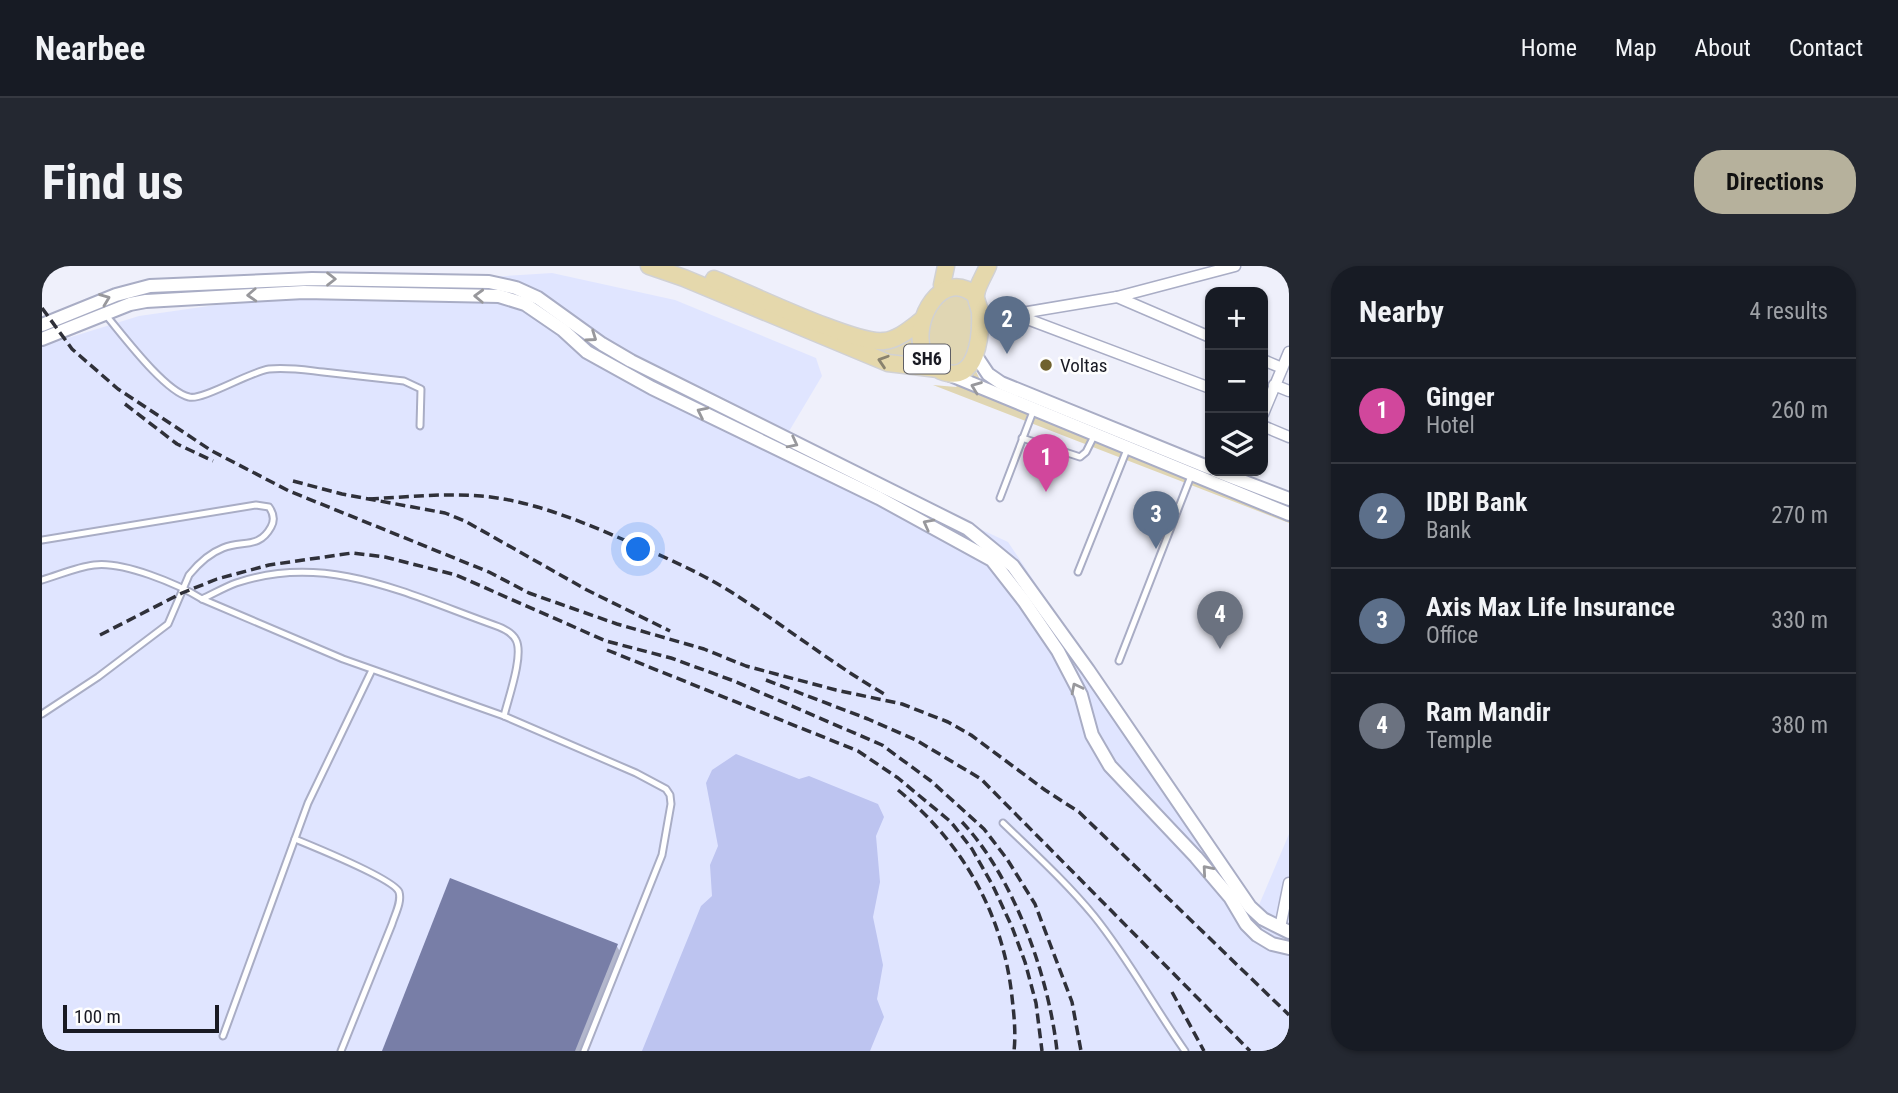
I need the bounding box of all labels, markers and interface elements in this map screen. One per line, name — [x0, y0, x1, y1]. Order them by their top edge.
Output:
text: Nearbee — [35, 29, 145, 68]
text: Home — [1521, 34, 1577, 62]
text: Map — [1615, 34, 1657, 62]
text: About — [1695, 34, 1751, 62]
text: Contact — [1789, 34, 1863, 62]
button: Directions — [1694, 150, 1856, 214]
text: Find us — [42, 154, 184, 211]
one-way arrow — [326, 271, 336, 287]
map controls — [1205, 287, 1268, 476]
button: + — [1205, 287, 1268, 350]
one-way arrow — [246, 288, 257, 303]
one-way arrow — [473, 288, 484, 303]
one-way arrow — [99, 294, 111, 308]
text: Nearby — [1359, 294, 1444, 329]
pin: 2 — [984, 296, 1030, 354]
text: 4 results — [1750, 298, 1828, 325]
one-way arrow — [584, 329, 597, 341]
road number: SH6 — [904, 344, 950, 374]
button: − — [1205, 350, 1268, 413]
place label: Voltas — [1060, 354, 1108, 377]
one-way arrow — [878, 355, 890, 369]
marker: Voltas — [1038, 357, 1054, 373]
one-way arrow — [971, 381, 983, 395]
text: Ginger — [1426, 382, 1495, 412]
text: 1 — [1376, 397, 1388, 424]
text: 260 m — [1771, 397, 1828, 424]
one-way arrow — [697, 407, 709, 421]
text: Hotel — [1426, 412, 1475, 439]
button: layers — [1205, 413, 1268, 476]
pin: 1 — [1023, 434, 1069, 492]
one-way arrow — [786, 435, 798, 448]
text: IDBI Bank — [1426, 487, 1527, 517]
pin: 3 — [1133, 491, 1179, 549]
text: 2 — [1376, 502, 1388, 529]
text: 270 m — [1771, 502, 1828, 529]
text: Bank — [1426, 517, 1471, 544]
one-way arrow — [923, 519, 935, 532]
your location — [621, 532, 655, 566]
pin: 4 — [1197, 591, 1243, 649]
text: Axis Max Life Insurance — [1426, 592, 1675, 622]
text: 3 — [1376, 607, 1388, 634]
text: 330 m — [1771, 607, 1828, 634]
text: Office — [1426, 622, 1478, 649]
one-way arrow — [1071, 683, 1085, 695]
text: Ram Mandir — [1426, 697, 1551, 727]
text: 4 — [1376, 712, 1388, 739]
text: 380 m — [1771, 712, 1828, 739]
text: Temple — [1426, 727, 1492, 754]
one-way arrow — [1203, 865, 1215, 878]
scale bar — [63, 1002, 219, 1034]
text: 100 m — [74, 1005, 121, 1028]

